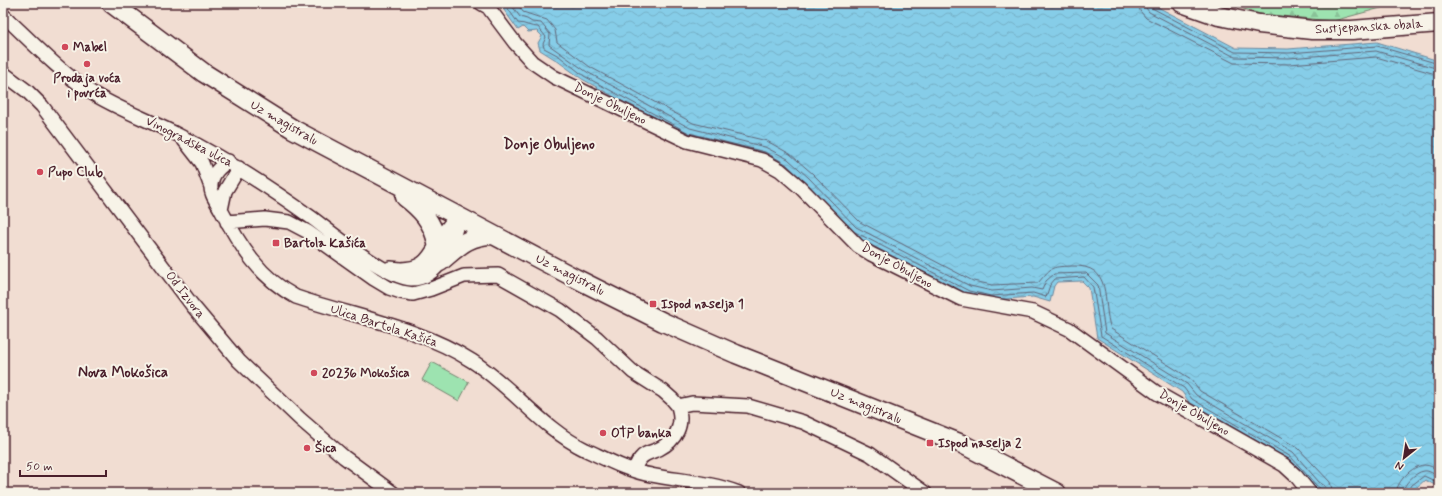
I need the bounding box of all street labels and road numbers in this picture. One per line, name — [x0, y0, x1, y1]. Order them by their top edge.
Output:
street label: Sustjepanska obala — [1315, 16, 1423, 38]
street label: Donje Obuljeno — [571, 79, 649, 129]
street label: Uz magistralu — [246, 97, 321, 150]
street label: Vinogradska ulica — [142, 113, 236, 172]
street label: Donje Obuljeno — [858, 239, 936, 293]
street label: Uz magistralu — [532, 250, 608, 301]
street label: Od Izvora — [161, 268, 209, 322]
street label: Ulica Bartola Kašića — [328, 301, 440, 351]
street label: Uz magistralu — [827, 384, 905, 429]
street label: Donje Obuljeno — [1155, 386, 1233, 440]

